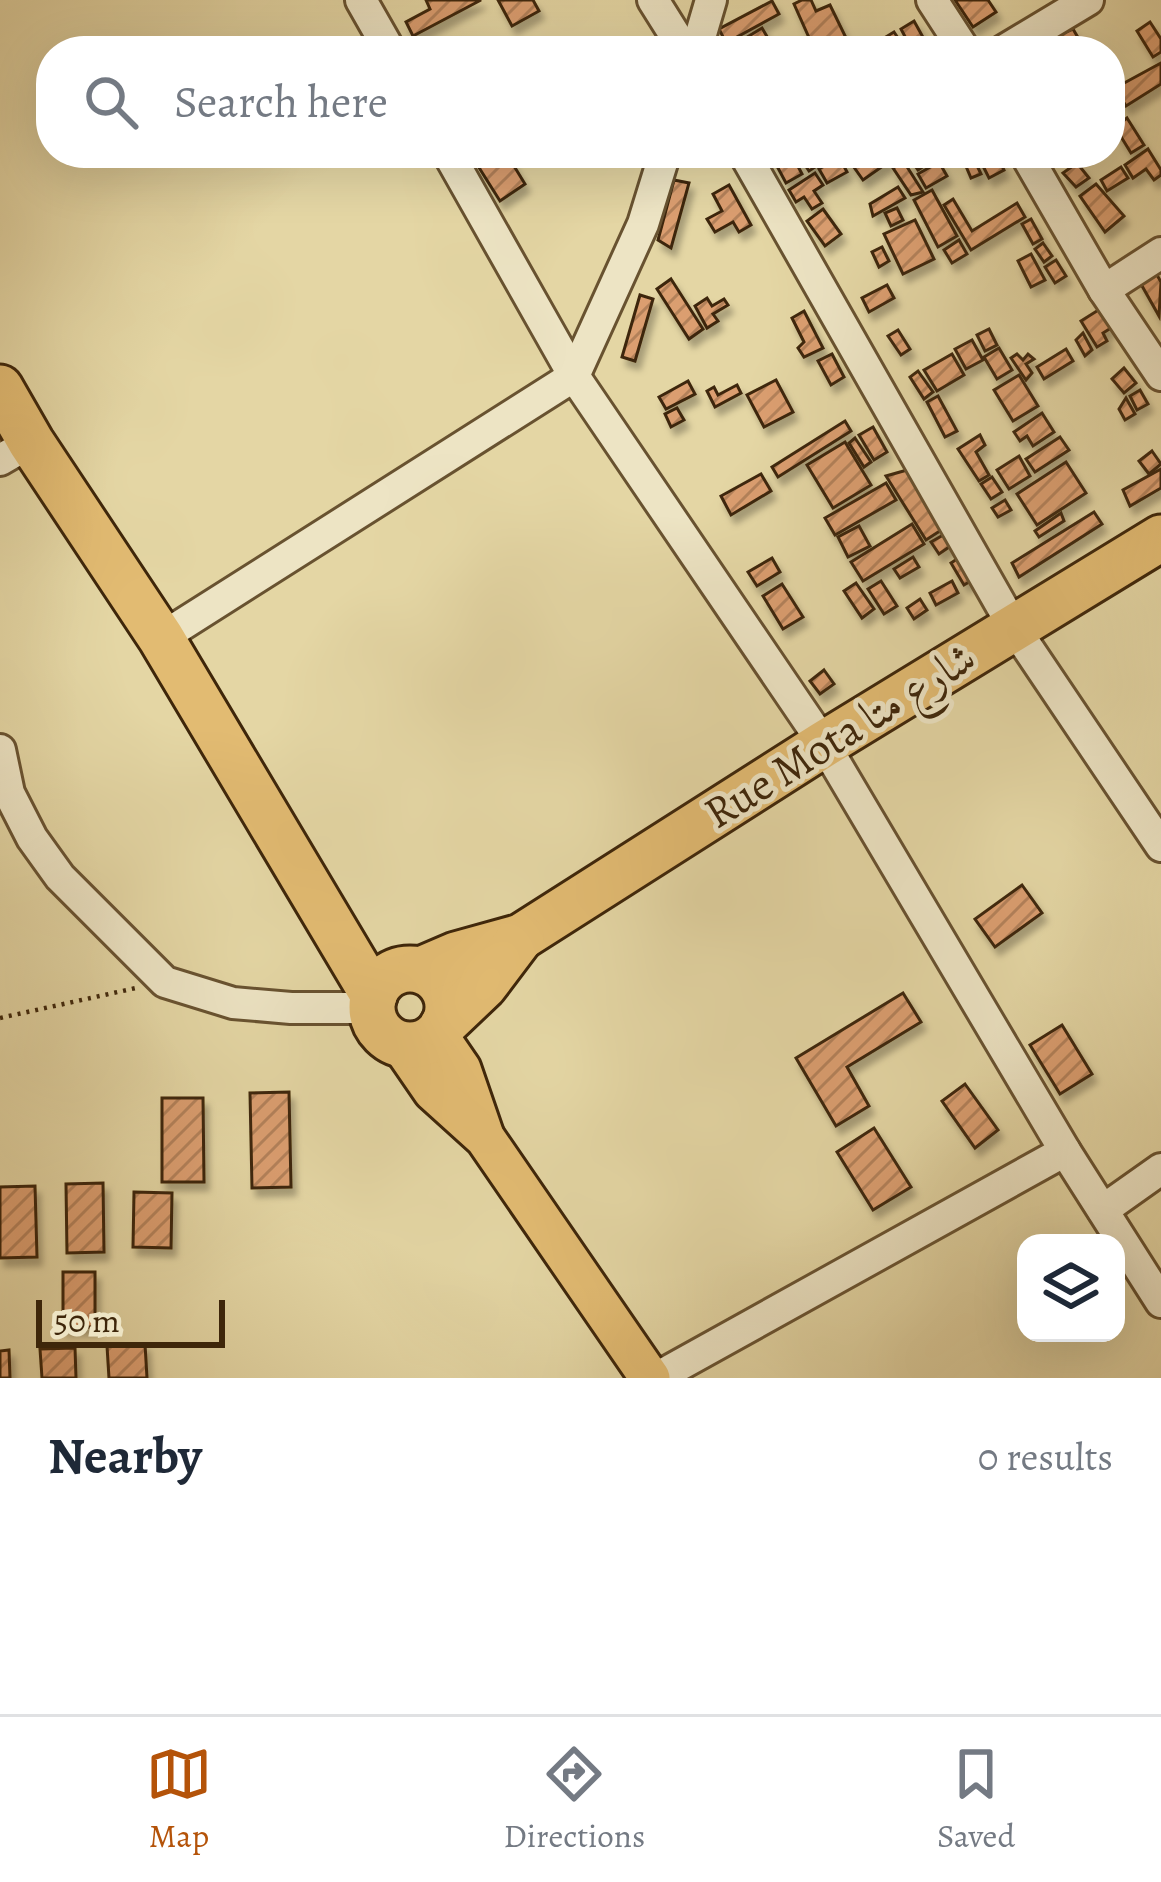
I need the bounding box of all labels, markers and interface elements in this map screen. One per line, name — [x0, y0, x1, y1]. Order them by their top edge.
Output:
search box — [36, 36, 1125, 168]
icon: search — [78, 69, 144, 135]
text: Search here — [174, 71, 388, 133]
street label: Rue Mota شارع متا — [692, 627, 991, 848]
map controls — [1017, 1234, 1125, 1342]
button: layers — [1017, 1234, 1125, 1342]
scale bar — [36, 1294, 225, 1347]
text: 50 m — [54, 1298, 120, 1343]
text: Nearby — [48, 1421, 202, 1491]
text: 0 results — [978, 1430, 1113, 1483]
tab: Map — [146, 1741, 212, 1858]
tab: Directions — [504, 1741, 645, 1858]
tab: Saved — [937, 1741, 1015, 1858]

